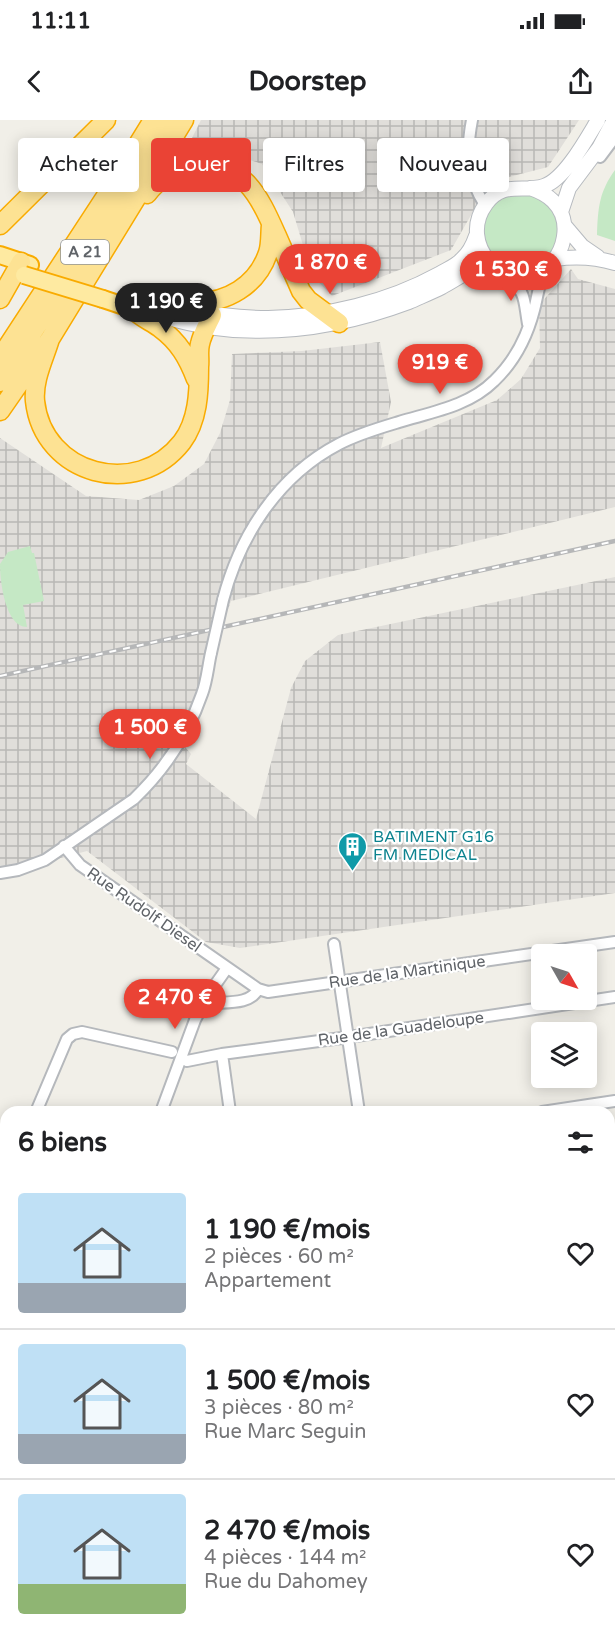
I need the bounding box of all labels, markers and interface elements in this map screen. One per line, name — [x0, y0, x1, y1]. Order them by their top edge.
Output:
text: 11:11 — [30, 8, 91, 34]
icon: back — [18, 65, 51, 98]
text: Doorstep — [248, 65, 367, 98]
icon: share — [564, 65, 597, 98]
chip: Acheter — [18, 138, 139, 192]
chip: Louer — [151, 138, 251, 192]
chip: Filtres — [263, 138, 365, 192]
chip: Nouveau — [377, 138, 509, 192]
road number: A 21 — [61, 240, 109, 264]
pin: 1 870 € — [275, 244, 385, 295]
text: 1 870 € — [293, 251, 367, 275]
pin: 1 530 € — [456, 251, 566, 302]
text: 1 530 € — [474, 258, 548, 282]
pin: 1 190 € — [111, 283, 221, 334]
text: 1 190 € — [129, 290, 203, 314]
pin: 919 € — [398, 344, 482, 395]
text: 919 € — [412, 351, 468, 375]
pin: 1 500 € — [95, 709, 205, 760]
text: 1 500 € — [113, 716, 187, 740]
place label: BATIMENT G16 FM MEDICAL — [373, 827, 494, 865]
building icon: BATIMENT G16 FM MEDICAL — [336, 830, 368, 872]
street label: Rue Rudolf Diesel — [83, 863, 205, 957]
north arrow — [531, 944, 597, 1010]
map controls — [531, 944, 597, 1088]
street label: Rue de la Martinique — [327, 951, 487, 993]
pin: 2 470 € — [120, 979, 230, 1030]
text: 2 470 € — [138, 986, 212, 1010]
street label: Rue de la Guadeloupe — [317, 1007, 485, 1051]
button: layers — [531, 1022, 597, 1088]
icon: filters — [564, 1126, 597, 1159]
text: 6 biens — [18, 1127, 107, 1158]
text: 1 190 €/mois — [204, 1214, 370, 1245]
icon: home — [66, 1217, 138, 1289]
icon: heart — [564, 1237, 597, 1270]
text: 2 pièces · 60 m² — [204, 1245, 354, 1269]
text: Appartement — [204, 1269, 331, 1293]
text: 1 500 €/mois — [204, 1365, 370, 1396]
icon: home — [66, 1368, 138, 1440]
icon: heart — [564, 1388, 597, 1421]
text: 3 pièces · 80 m² — [204, 1396, 354, 1420]
text: Rue Marc Seguin — [204, 1420, 366, 1444]
text: 2 470 €/mois — [204, 1515, 370, 1546]
icon: home — [66, 1518, 138, 1590]
icon: heart — [564, 1538, 597, 1571]
text: 4 pièces · 144 m² — [204, 1546, 366, 1570]
text: Rue du Dahomey — [204, 1570, 368, 1594]

